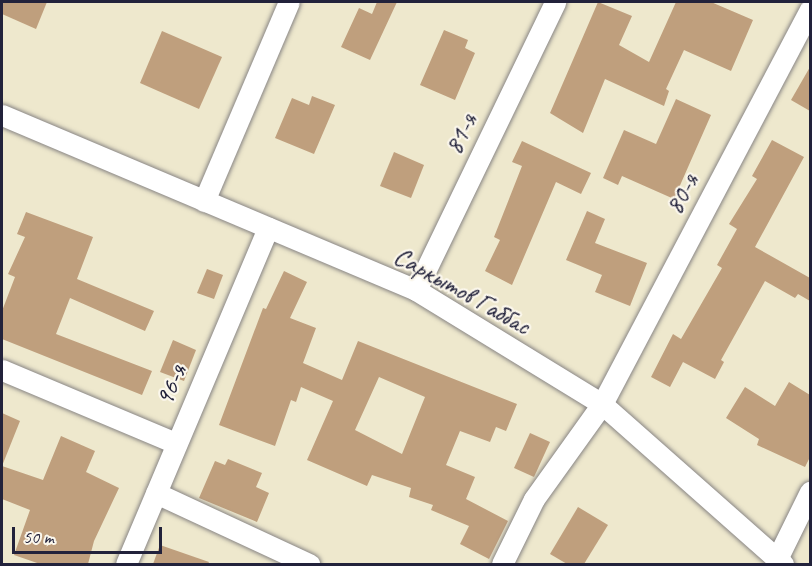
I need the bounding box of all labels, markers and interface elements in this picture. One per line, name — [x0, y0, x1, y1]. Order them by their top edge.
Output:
street label: 81-я — [438, 109, 484, 159]
street label: 80-я — [659, 168, 705, 220]
street label: Саркытов Габбас — [390, 242, 534, 340]
street label: 96-я — [149, 360, 193, 410]
scale bar — [15, 515, 165, 553]
text: 50 m — [23, 526, 54, 548]

